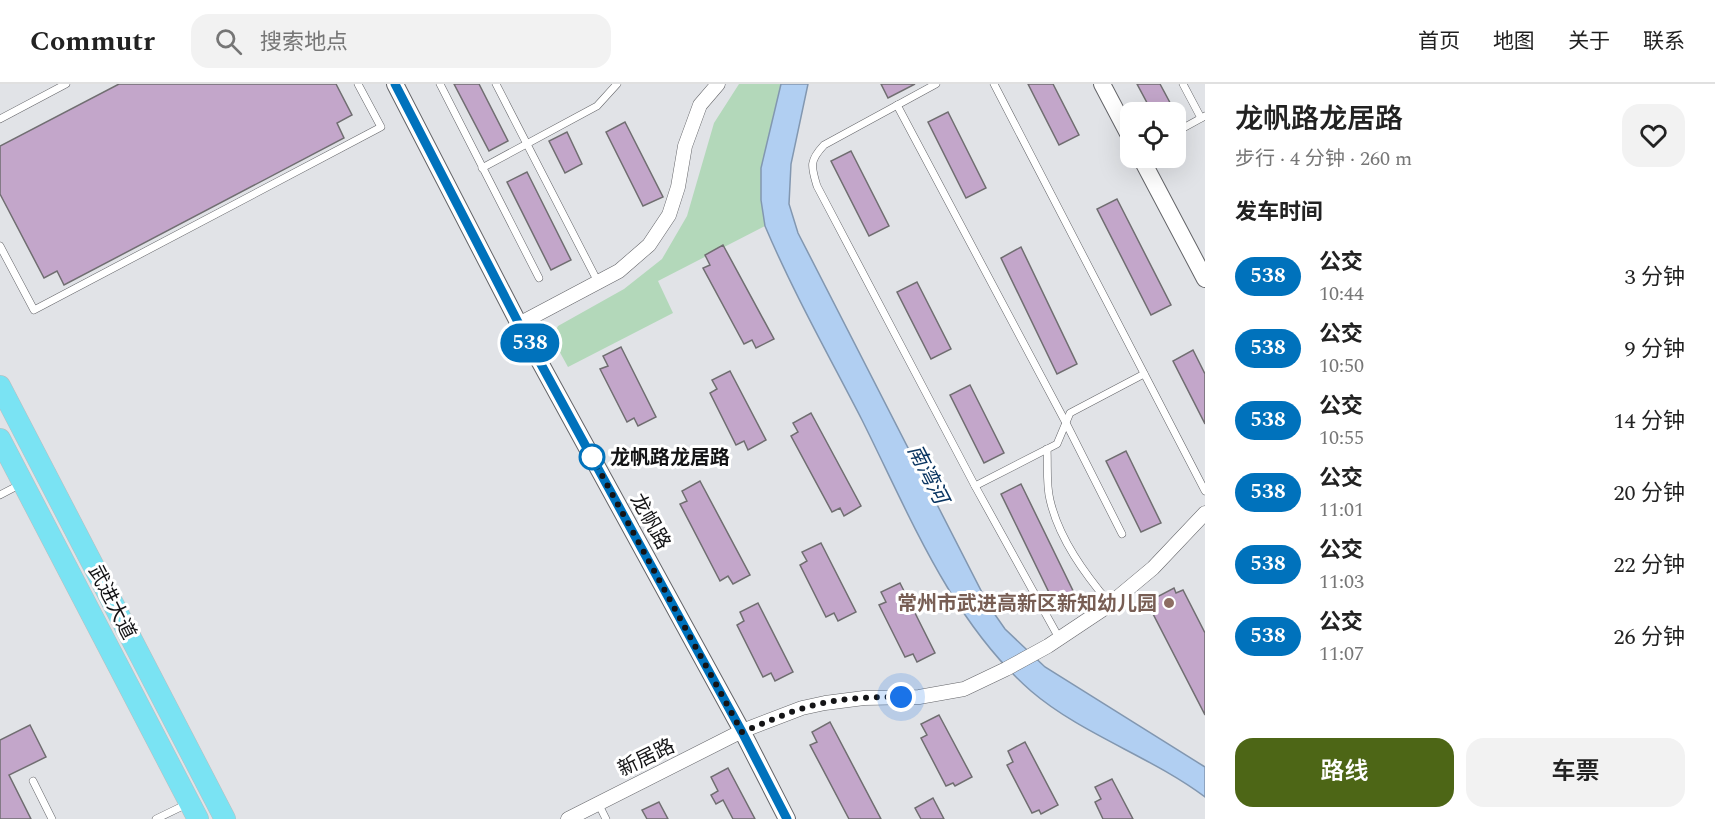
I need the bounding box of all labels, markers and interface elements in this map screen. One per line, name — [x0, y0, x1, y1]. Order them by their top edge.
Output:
search box — [191, 14, 611, 68]
text: Commutr — [30, 20, 155, 63]
icon: search — [212, 25, 245, 58]
text: 搜索地点 — [260, 26, 348, 59]
text: 首页 — [1418, 26, 1460, 58]
text: 地图 — [1493, 26, 1535, 58]
text: 关于 — [1568, 26, 1610, 58]
text: 联系 — [1643, 26, 1685, 58]
text: 龙帆路龙居路 — [1235, 98, 1403, 141]
map controls — [1120, 102, 1186, 168]
button: locate — [1120, 102, 1186, 168]
button: heart — [1622, 104, 1685, 167]
text: 步行 · 4 分钟 · 260 m — [1235, 144, 1412, 174]
text: 发车时间 — [1235, 196, 1323, 229]
text: 公交 — [1319, 246, 1363, 279]
text: 538 — [1250, 260, 1286, 292]
text: 3 分钟 — [1624, 261, 1685, 294]
text: 10:44 — [1319, 279, 1364, 309]
text: 公交 — [1319, 318, 1363, 351]
line badge: 538 — [496, 324, 564, 362]
text: 538 — [512, 327, 548, 359]
text: 538 — [1250, 332, 1286, 364]
text: 9 分钟 — [1624, 333, 1685, 366]
text: 10:50 — [1319, 351, 1364, 381]
text: 公交 — [1319, 390, 1363, 423]
text: 538 — [1250, 404, 1286, 436]
text: 14 分钟 — [1613, 405, 1685, 438]
text: 10:55 — [1319, 423, 1364, 453]
water label: 南湾河 — [899, 439, 957, 513]
place label: 龙帆路龙居路 — [610, 443, 730, 473]
marker: 龙帆路龙居路 — [579, 444, 605, 470]
text: 公交 — [1319, 462, 1363, 495]
text: 538 — [1250, 476, 1286, 508]
text: 20 分钟 — [1613, 477, 1685, 510]
street label: 龙帆路 — [622, 488, 678, 555]
text: 11:01 — [1319, 495, 1364, 525]
text: 公交 — [1319, 534, 1363, 567]
text: 538 — [1250, 548, 1286, 580]
text: 22 分钟 — [1613, 549, 1685, 582]
street label: 武进大道 — [81, 560, 144, 645]
text: 11:03 — [1319, 567, 1364, 597]
place label: 常州市武进高新区新知幼儿园 — [897, 589, 1157, 619]
marker: 常州市武进高新区新知幼儿园 — [1162, 596, 1176, 610]
text: 公交 — [1319, 606, 1363, 639]
text: 538 — [1250, 620, 1286, 652]
text: 26 分钟 — [1613, 621, 1685, 654]
text: 11:07 — [1319, 639, 1364, 669]
your location — [886, 682, 916, 712]
street label: 新居路 — [613, 731, 680, 785]
button: 路线 — [1235, 738, 1454, 807]
button: 车票 — [1466, 738, 1685, 807]

